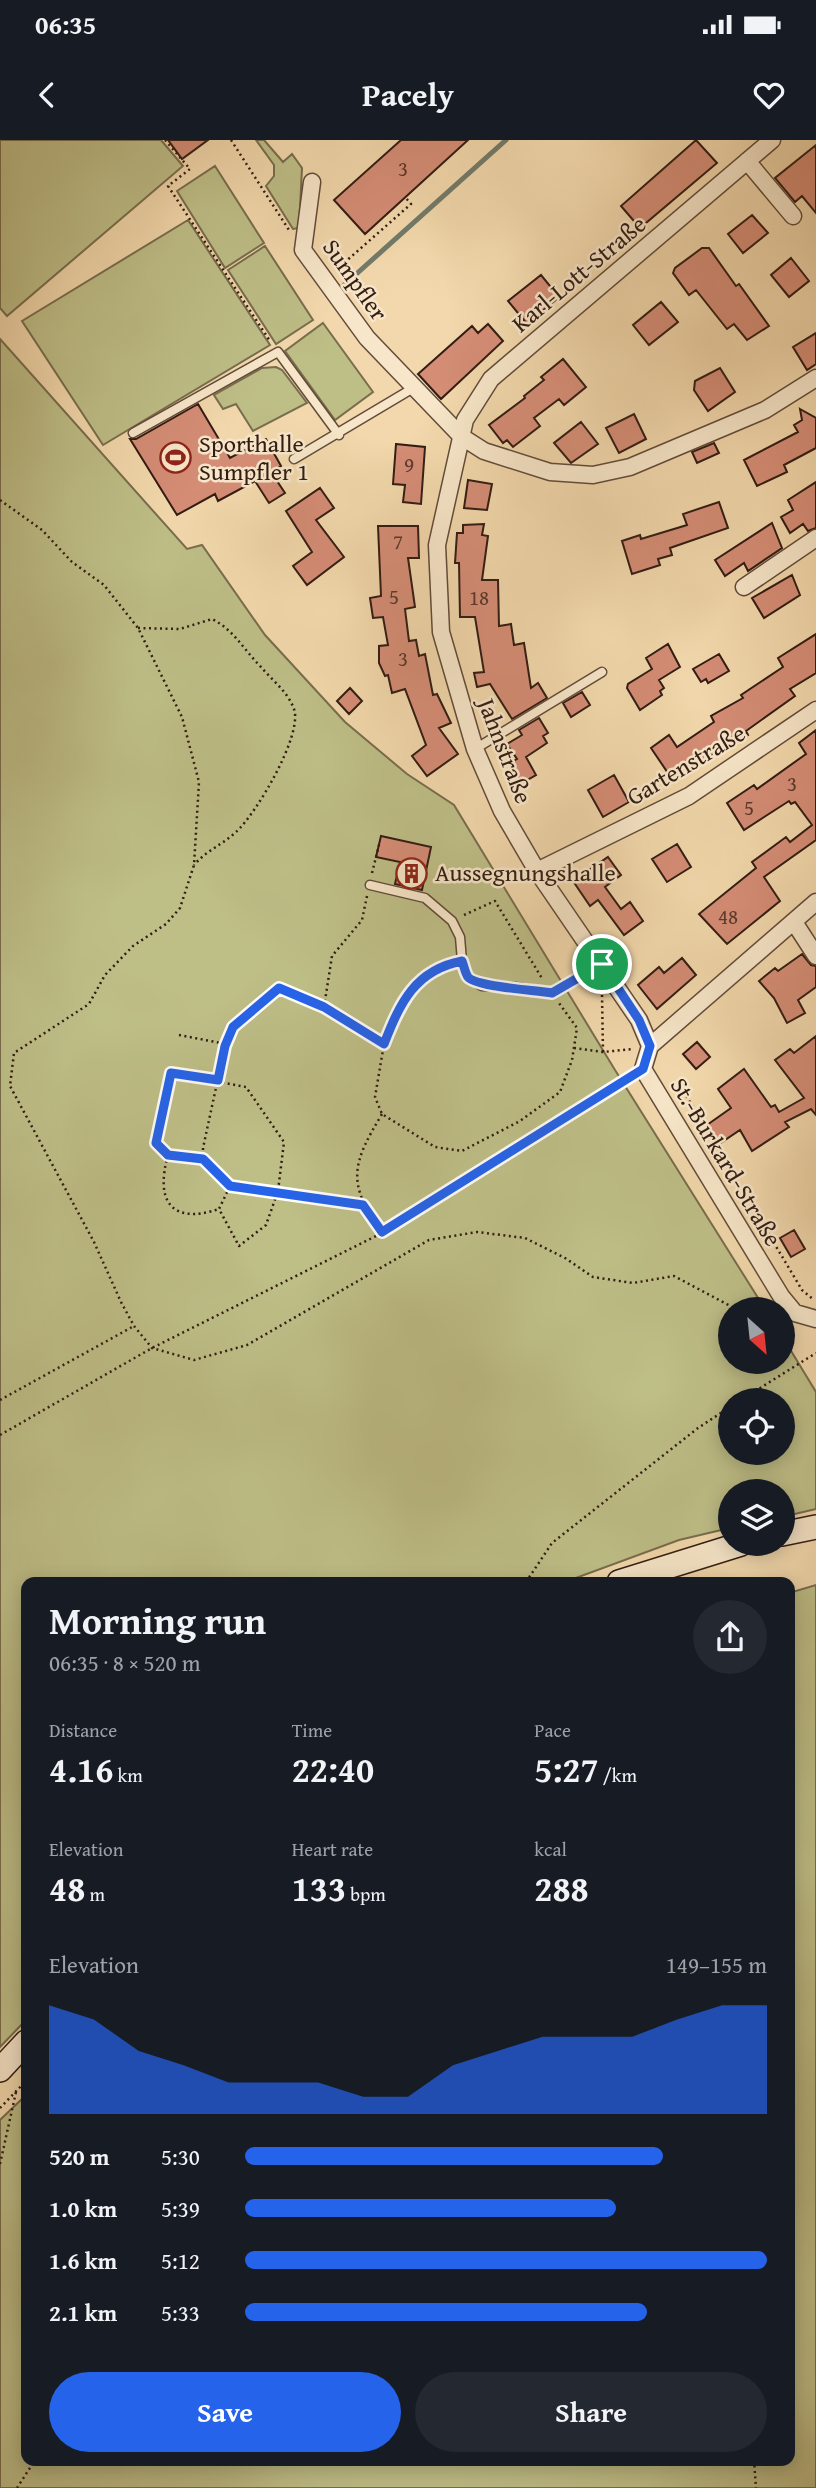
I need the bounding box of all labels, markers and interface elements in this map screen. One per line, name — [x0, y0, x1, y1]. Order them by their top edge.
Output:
text: 06:35 — [35, 5, 96, 44]
text: Pacely — [362, 71, 454, 118]
icon: back — [28, 76, 66, 114]
icon: heart — [750, 76, 788, 114]
house number: 3 — [398, 153, 408, 184]
street label: Karl-Lott-Straße — [504, 207, 654, 340]
street label: Sumpfler — [314, 232, 396, 328]
place label: Sporthalle Sumpfler 1 — [199, 426, 309, 489]
sports icon: Sporthalle Sumpfler 1 — [159, 441, 193, 475]
house number: 9 — [404, 449, 414, 480]
house number: 7 — [393, 526, 403, 557]
house number: 5 — [389, 581, 399, 612]
house number: 18 — [469, 582, 489, 613]
house number: 3 — [398, 643, 408, 674]
street label: Jahnstraße — [468, 690, 542, 809]
street label: Gartenstraße — [620, 715, 752, 814]
house number: 3 — [787, 768, 797, 799]
house number: 5 — [744, 792, 754, 823]
place label: Aussegnungshalle — [435, 855, 616, 890]
building icon: Aussegnungshalle — [395, 856, 429, 890]
house number: 48 — [718, 901, 738, 932]
pin — [572, 934, 632, 994]
icon: arrive — [583, 945, 621, 983]
street label: St.-Burkard-Straße — [662, 1071, 791, 1253]
north arrow — [718, 1297, 794, 1374]
map controls — [718, 1297, 795, 1556]
button: locate — [718, 1388, 795, 1465]
button: layers — [718, 1479, 795, 1556]
text: Morning run — [49, 1592, 266, 1648]
button: share — [693, 1600, 767, 1674]
text: 06:35 · 8 × 520 m — [49, 1646, 201, 1679]
text: Distance — [49, 1716, 117, 1744]
text: Time — [292, 1716, 332, 1744]
text: Pace — [534, 1716, 571, 1744]
text: 4.16 — [49, 1744, 113, 1795]
text: 22:40 — [292, 1744, 374, 1795]
text: 5:27 — [534, 1744, 599, 1795]
text: km — [113, 1761, 143, 1789]
text: /km — [599, 1761, 637, 1789]
text: Elevation — [49, 1835, 123, 1863]
text: Heart rate — [292, 1835, 373, 1863]
text: kcal — [534, 1835, 567, 1863]
text: 48 — [49, 1863, 85, 1914]
text: 133 — [292, 1863, 346, 1914]
text: 288 — [534, 1863, 589, 1914]
text: m — [85, 1880, 105, 1908]
text: bpm — [346, 1880, 386, 1908]
text: Elevation — [49, 1948, 139, 1981]
text: 149–155 m — [666, 1948, 767, 1981]
text: 520 m — [49, 2140, 110, 2173]
text: 5:30 — [161, 2140, 200, 2173]
text: 1.0 km — [49, 2192, 117, 2225]
text: 5:39 — [161, 2192, 200, 2225]
text: 1.6 km — [49, 2244, 117, 2277]
text: 5:12 — [161, 2244, 200, 2277]
text: 2.1 km — [49, 2296, 117, 2329]
text: 5:33 — [161, 2296, 200, 2329]
button: Save — [49, 2372, 401, 2452]
button: Share — [415, 2372, 767, 2452]

